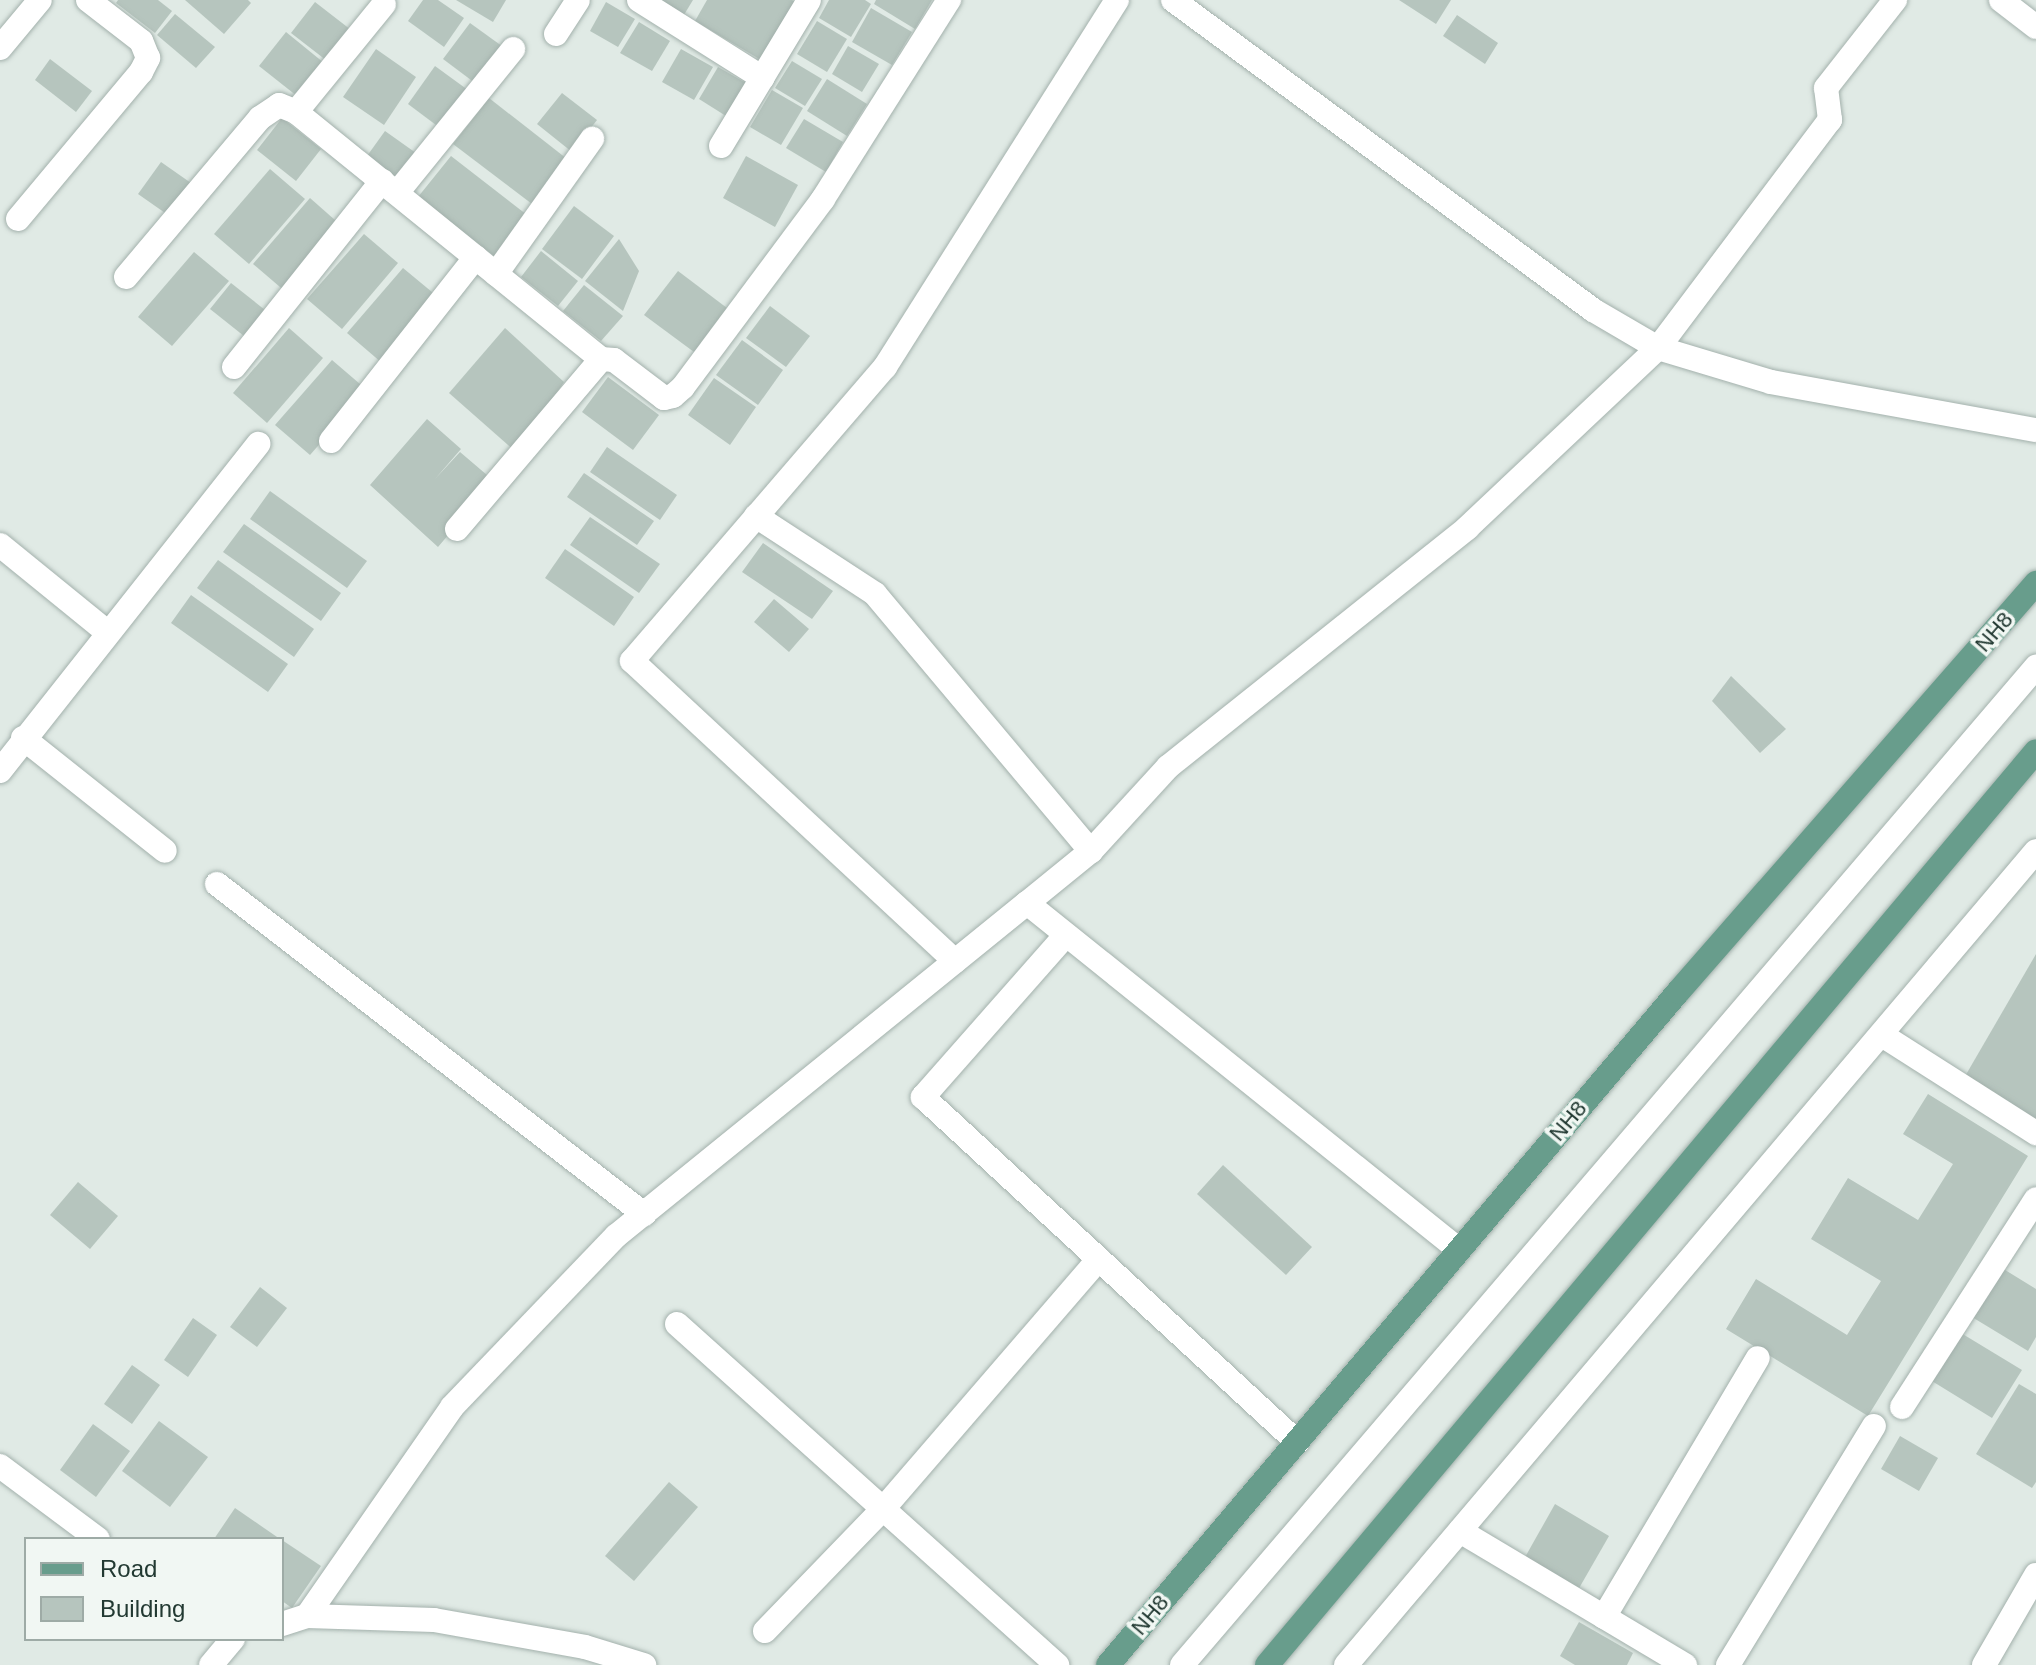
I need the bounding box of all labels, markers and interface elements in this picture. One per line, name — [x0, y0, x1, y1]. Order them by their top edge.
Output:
street label: NH8 — [1970, 607, 2018, 657]
street label: NH8 — [1544, 1096, 1592, 1146]
legend — [24, 1537, 284, 1641]
text: Road — [100, 1555, 157, 1582]
street label: NH8 — [1126, 1590, 1174, 1640]
text: Building — [100, 1595, 185, 1622]

